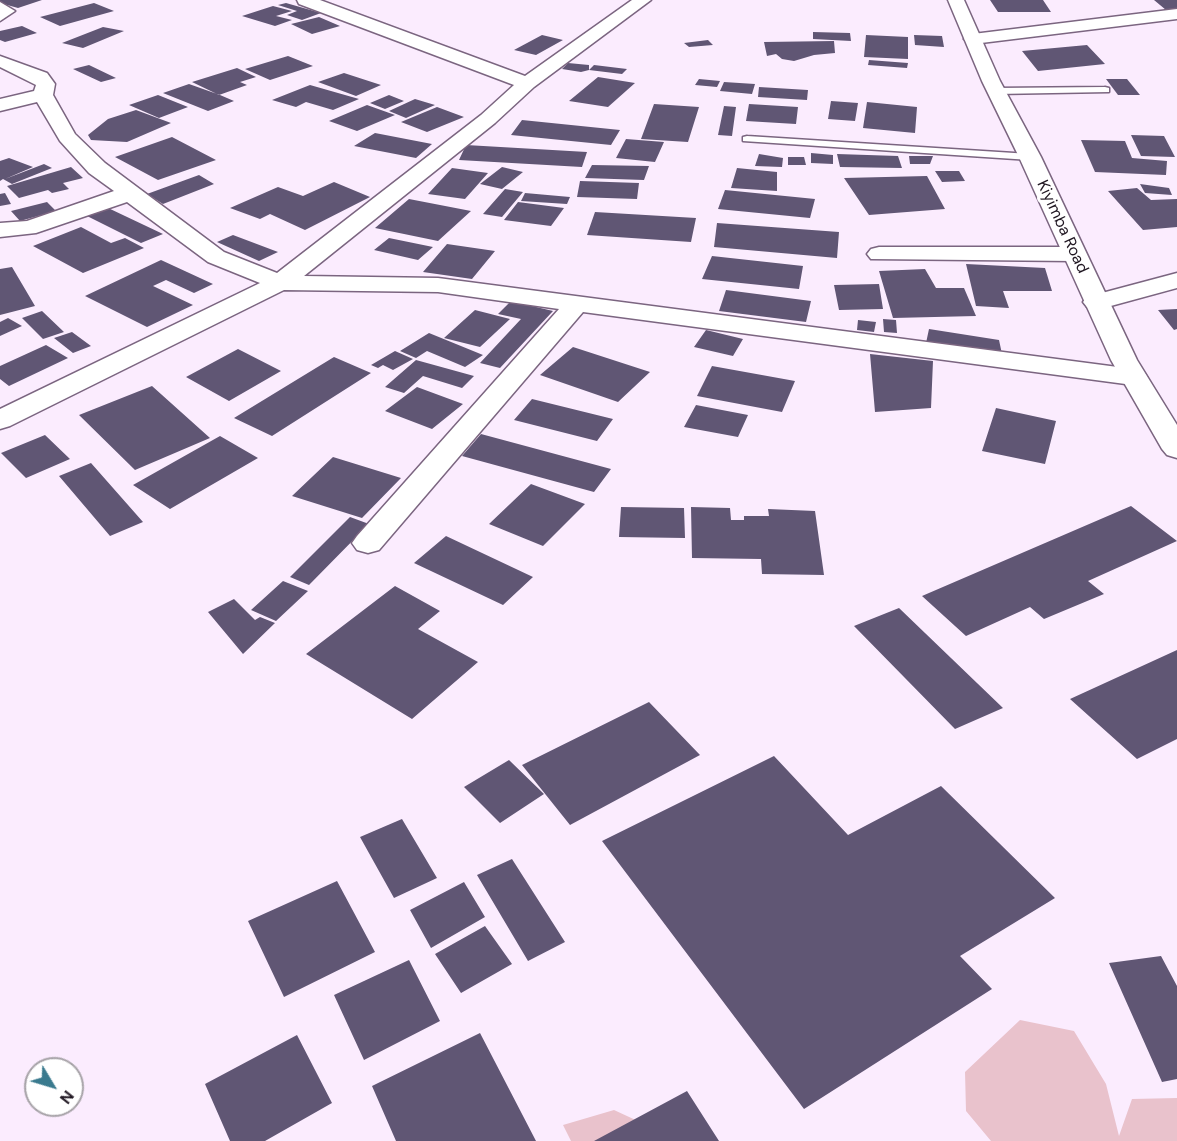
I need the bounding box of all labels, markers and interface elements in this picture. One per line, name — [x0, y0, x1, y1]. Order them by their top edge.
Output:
street label: Kiyimba Road — [1032, 177, 1092, 277]
north arrow — [24, 1057, 84, 1117]
text: N — [55, 1086, 79, 1108]

